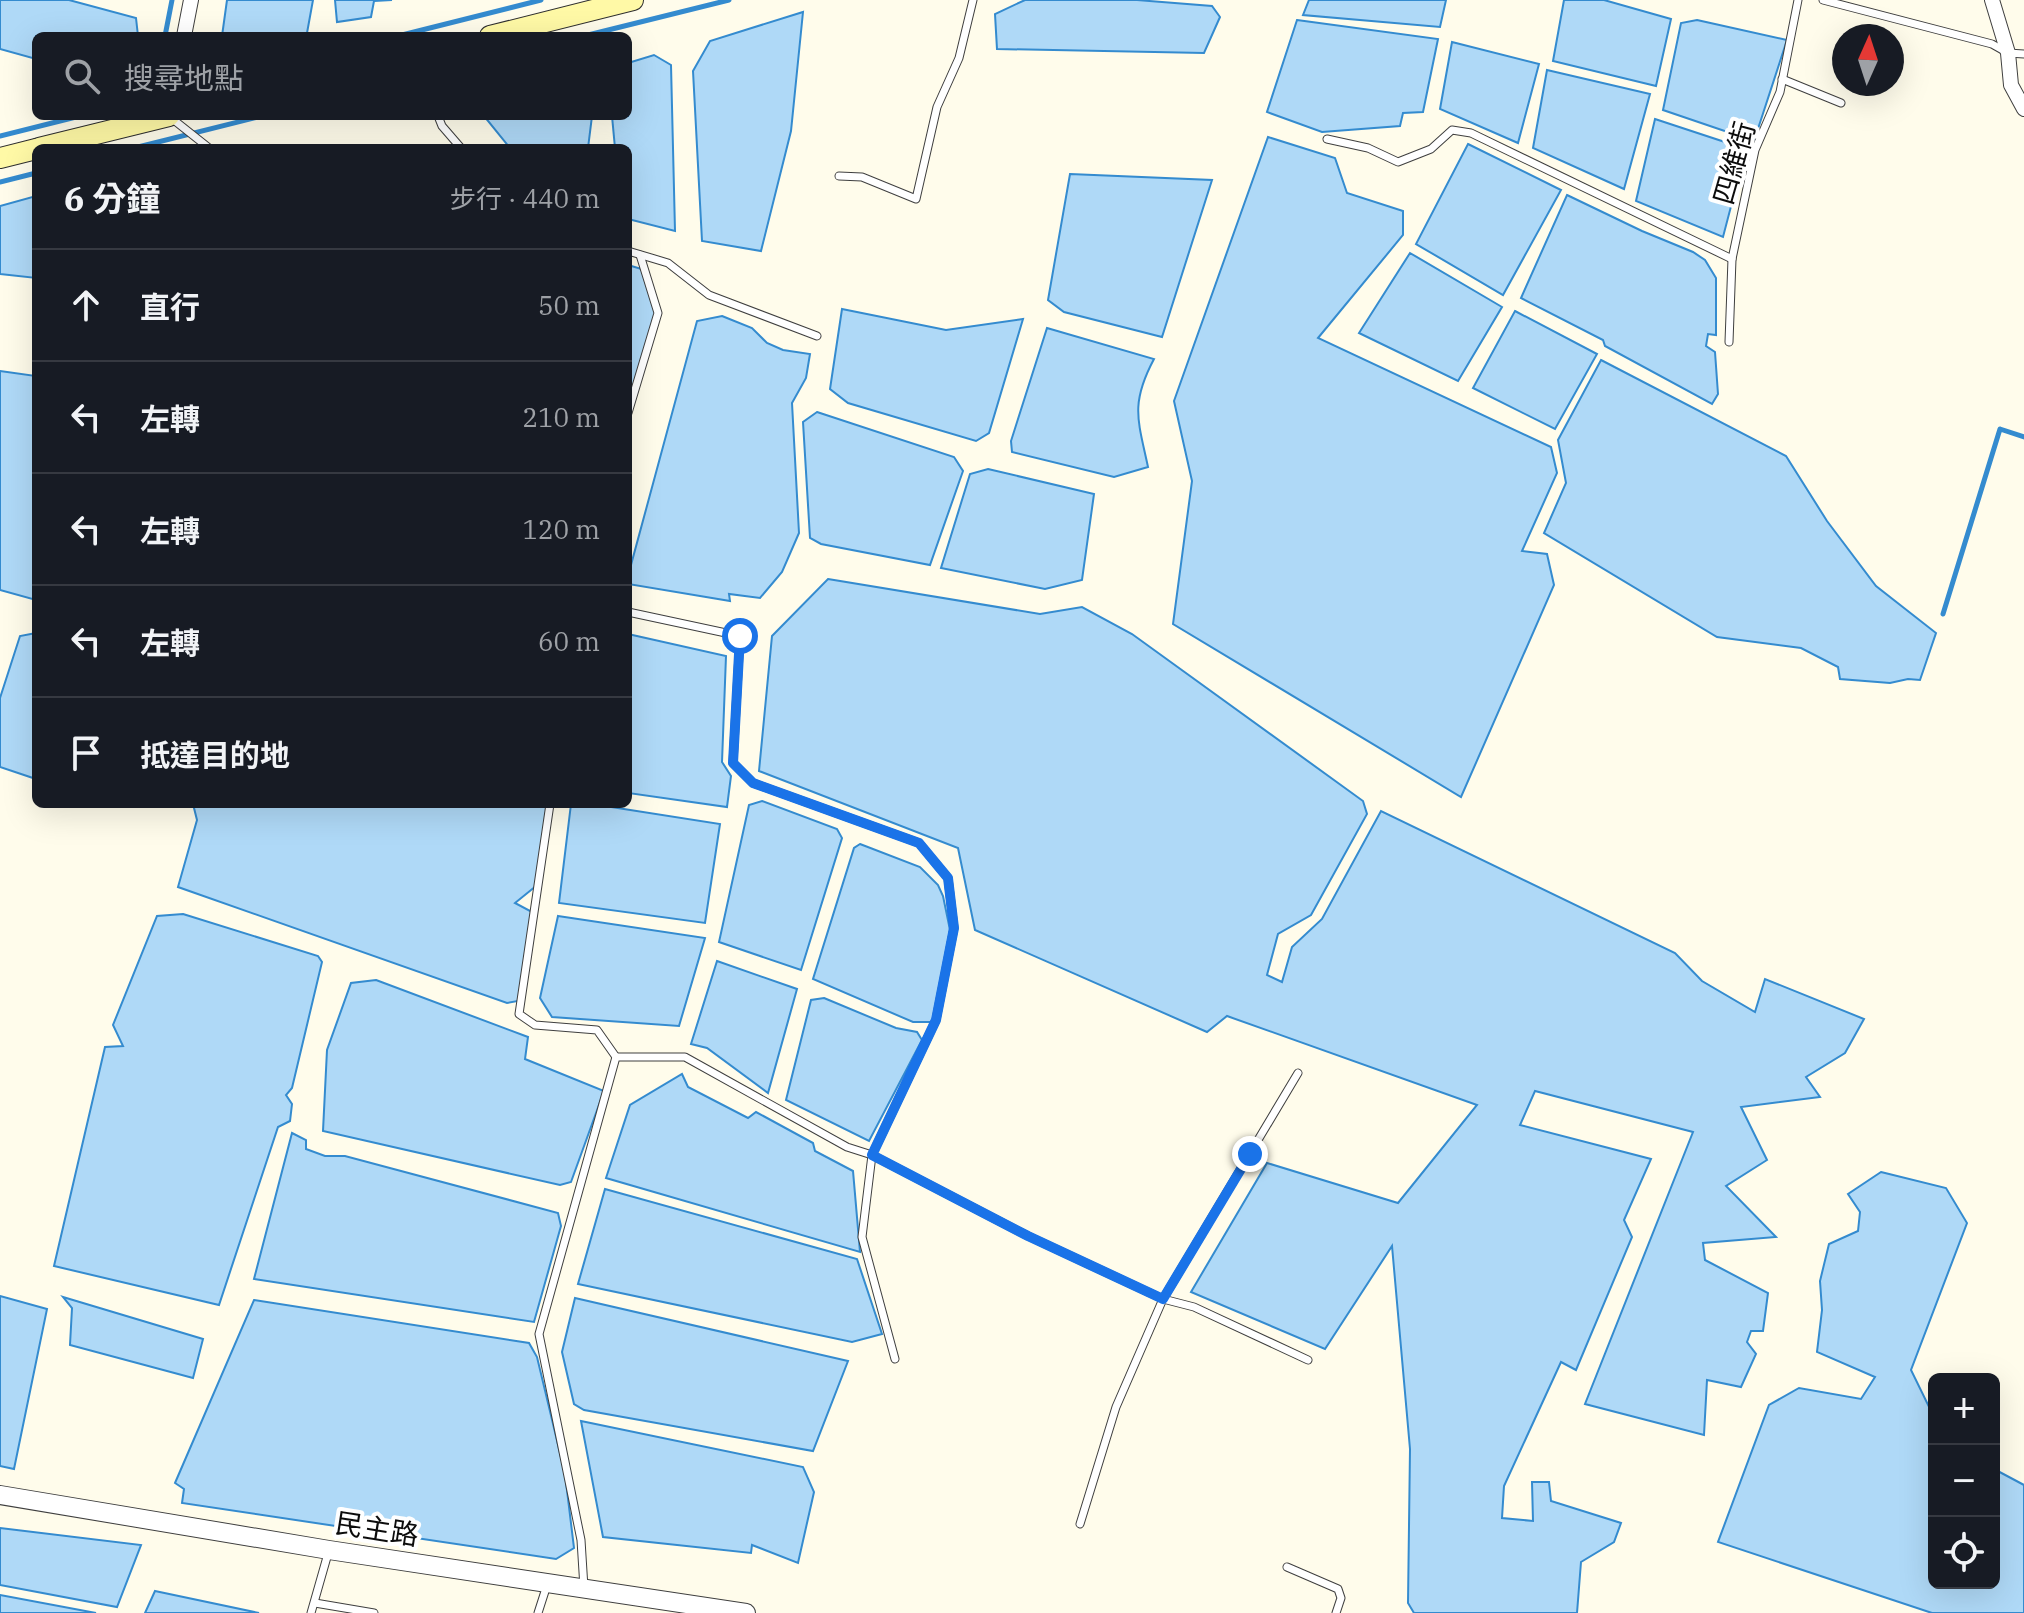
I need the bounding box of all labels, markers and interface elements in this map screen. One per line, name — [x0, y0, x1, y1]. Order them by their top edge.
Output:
north arrow — [1832, 24, 1904, 96]
search box — [32, 32, 632, 120]
icon: search — [60, 54, 104, 98]
text: 搜尋地點 — [124, 58, 244, 97]
street label: 四維街 — [1704, 117, 1763, 208]
text: 6 分鐘 — [64, 176, 160, 220]
text: 步行 · 440 m — [450, 181, 600, 215]
icon: ahead — [64, 283, 108, 327]
text: 直行 — [140, 287, 200, 326]
text: 50 m — [538, 288, 600, 322]
icon: left — [64, 395, 108, 439]
text: 左轉 — [140, 399, 200, 438]
text: 210 m — [522, 400, 600, 434]
icon: left — [64, 507, 108, 551]
text: 左轉 — [140, 511, 200, 550]
text: 120 m — [522, 512, 600, 546]
route start — [722, 618, 758, 654]
icon: left — [64, 619, 108, 663]
text: 左轉 — [140, 623, 200, 662]
text: 60 m — [538, 624, 600, 658]
icon: arrive — [64, 731, 108, 775]
text: 抵達目的地 — [140, 735, 290, 774]
route end — [1232, 1136, 1268, 1172]
map controls — [1928, 1373, 2000, 1589]
button: + — [1928, 1373, 2000, 1445]
button: − — [1928, 1445, 2000, 1517]
street label: 民主路 — [333, 1504, 421, 1553]
button: locate — [1928, 1517, 2000, 1589]

